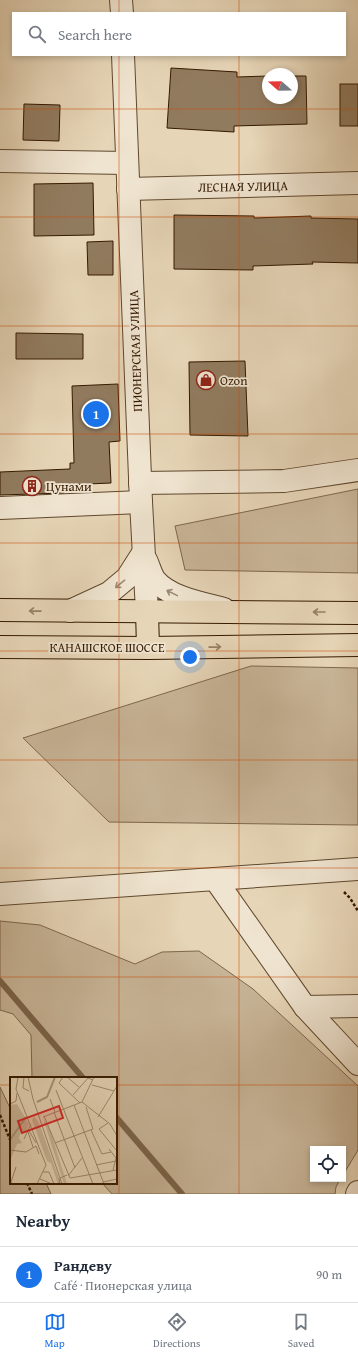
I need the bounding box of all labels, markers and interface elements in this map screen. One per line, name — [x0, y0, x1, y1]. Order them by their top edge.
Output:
search box — [12, 12, 346, 56]
icon: search — [26, 23, 48, 45]
text: Search here — [58, 24, 132, 45]
north arrow — [262, 68, 298, 104]
street label: ЛЕСНАЯ УЛИЦА — [198, 176, 288, 197]
street label: ПИОНЕРСКАЯ УЛИЦА — [124, 290, 147, 412]
shop icon: Ozon — [195, 369, 217, 391]
place label: Ozon — [220, 371, 248, 390]
pin: 1 — [83, 399, 109, 429]
building icon: Цунами — [21, 475, 43, 497]
place label: Цунами — [46, 477, 92, 496]
one-way arrow — [115, 580, 125, 589]
one-way arrow — [167, 589, 179, 596]
one-way arrow — [29, 607, 42, 615]
one-way arrow — [313, 609, 326, 616]
street label: КАНАШСКОЕ ШОССЕ — [49, 638, 165, 657]
one-way arrow — [208, 643, 221, 651]
your location — [180, 647, 200, 667]
inset map — [10, 1077, 117, 1184]
map controls — [310, 1146, 346, 1182]
button: locate — [310, 1146, 346, 1182]
text: Nearby — [16, 1208, 70, 1233]
text: Рандеву — [54, 1255, 112, 1276]
text: 1 — [26, 1265, 32, 1284]
text: 90 m — [316, 1265, 342, 1284]
text: Café · Пионерская улица — [54, 1276, 192, 1295]
tab: Map — [44, 1311, 66, 1351]
tab: Directions — [153, 1311, 200, 1351]
tab: Saved — [288, 1311, 314, 1351]

